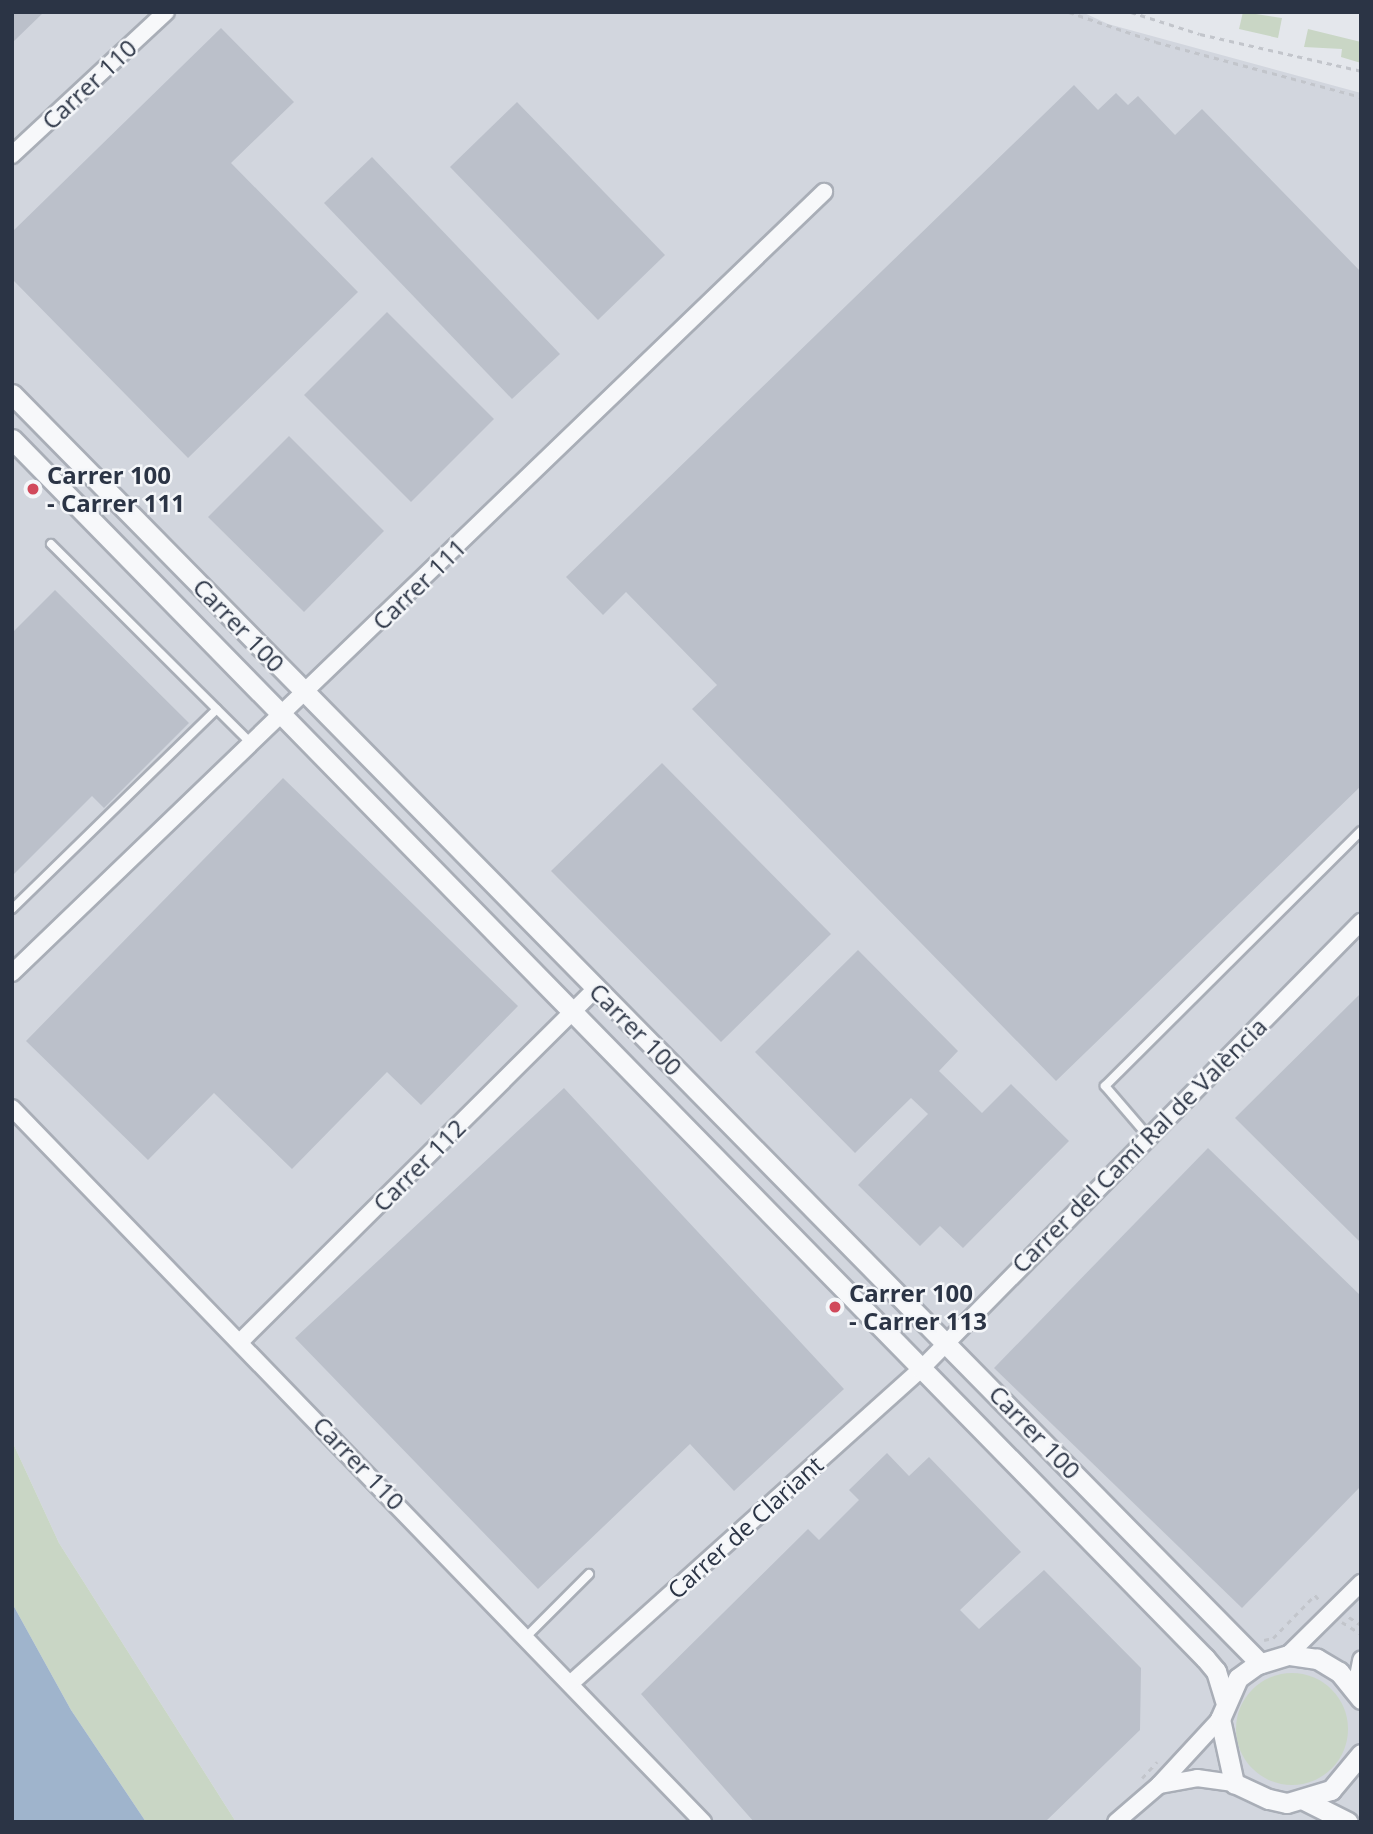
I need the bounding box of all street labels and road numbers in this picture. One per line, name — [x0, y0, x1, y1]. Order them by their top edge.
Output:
street label: Carrer 110 — [36, 33, 142, 135]
street label: Carrer 111 — [366, 532, 472, 636]
street label: Carrer 100 — [187, 572, 291, 678]
street label: Carrer 100 — [584, 977, 688, 1081]
street label: Carrer del Camí Ral de València — [1006, 1012, 1272, 1278]
street label: Carrer 112 — [367, 1113, 471, 1217]
street label: Carrer 100 — [983, 1379, 1087, 1485]
street label: Carrer 110 — [307, 1410, 411, 1516]
street label: Carrer de Clariant — [661, 1450, 829, 1604]

